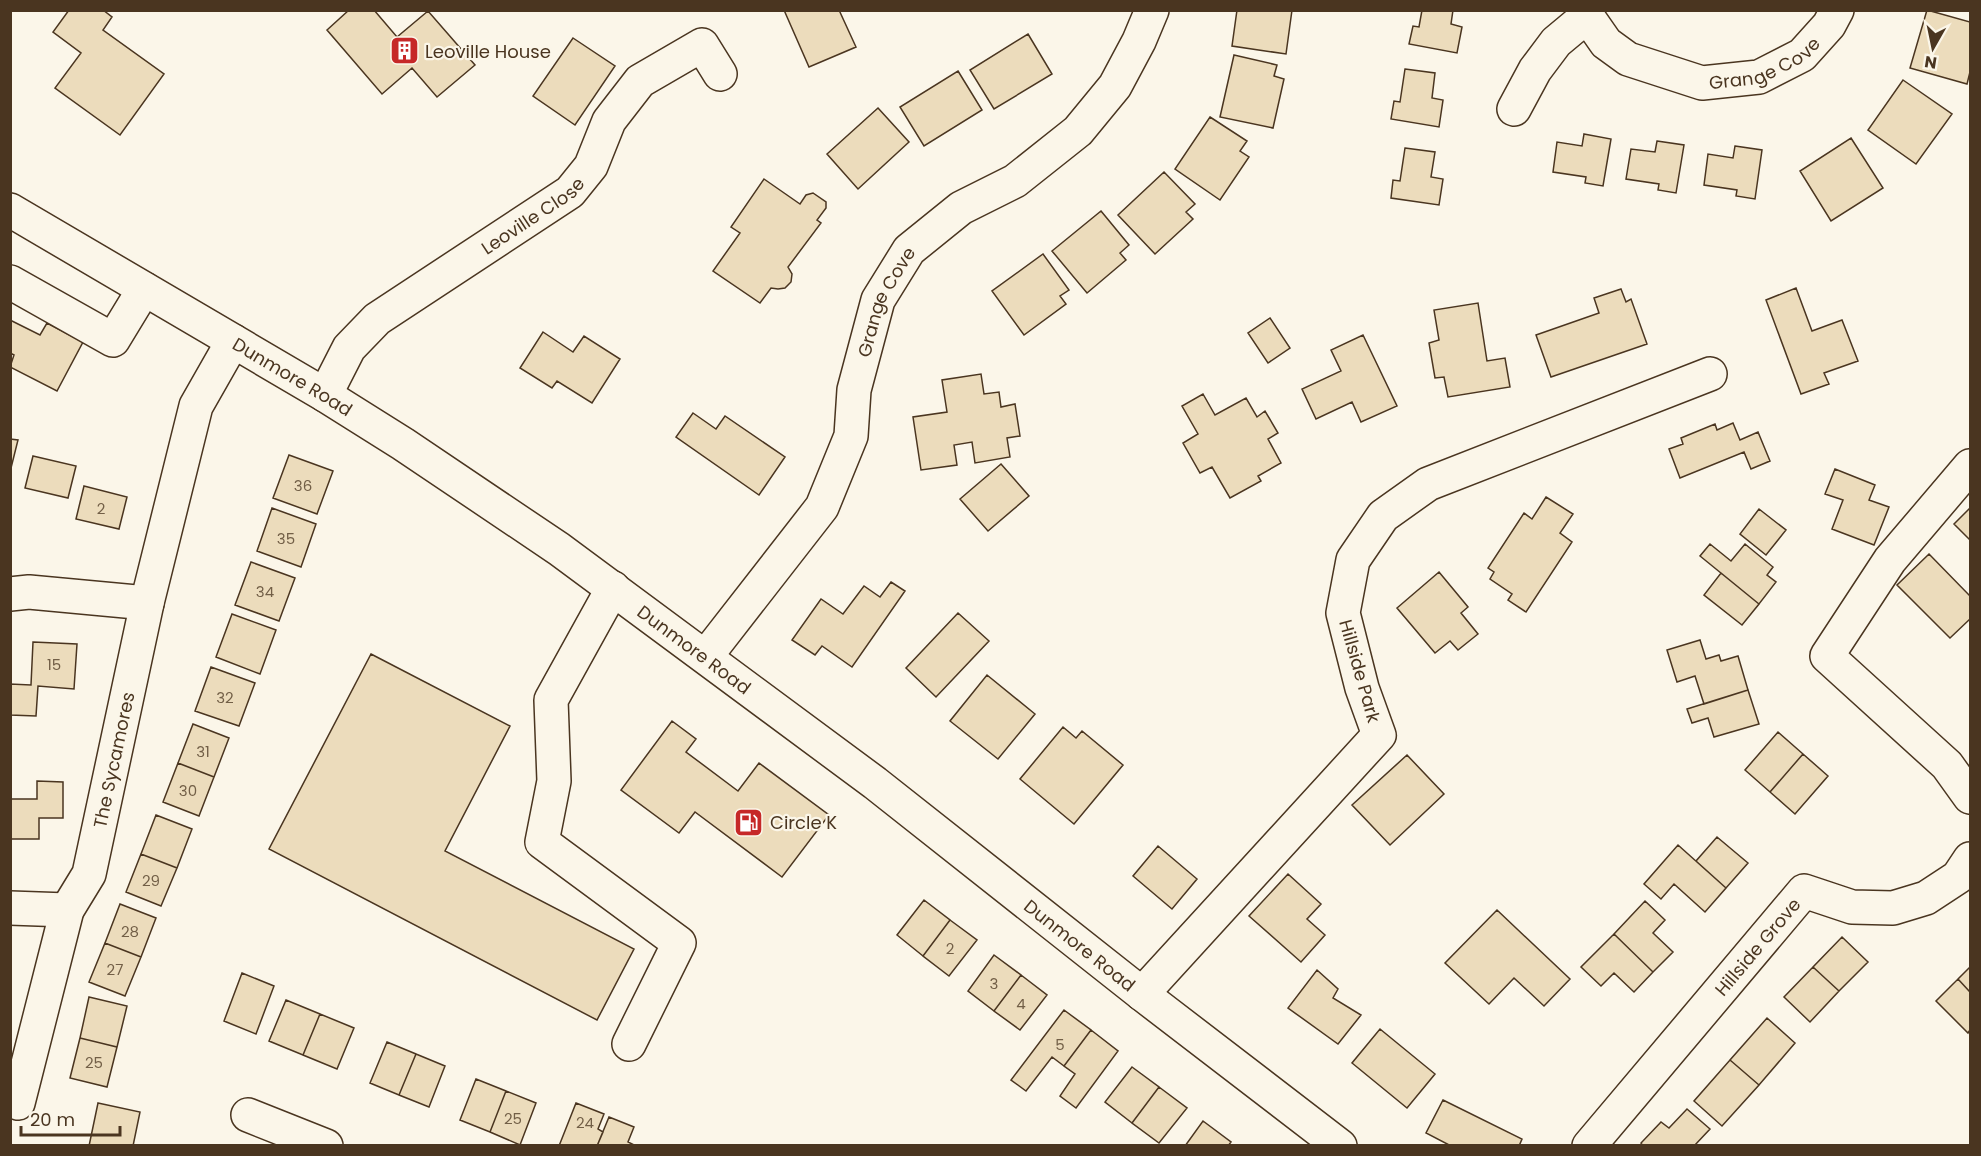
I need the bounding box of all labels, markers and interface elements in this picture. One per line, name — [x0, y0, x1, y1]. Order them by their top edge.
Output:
north arrow — [1903, 18, 1963, 78]
street label: Grange Cove — [1708, 31, 1825, 95]
building icon: Leoville House — [388, 35, 420, 67]
place label: Leoville House — [425, 39, 551, 64]
text: N — [1923, 50, 1938, 75]
street label: Leoville Close — [476, 172, 590, 260]
street label: Grange Cove — [851, 242, 921, 360]
street label: Dunmore Road — [228, 331, 357, 422]
house number: 36 — [294, 475, 312, 496]
house number: 2 — [97, 498, 105, 519]
house number: 35 — [277, 528, 295, 549]
house number: 34 — [256, 581, 274, 602]
street label: Dunmore Road — [633, 599, 756, 700]
street label: Hillside Park — [1333, 616, 1387, 726]
house number: 15 — [47, 654, 61, 675]
house number: 32 — [216, 687, 234, 708]
street label: The Sycamores — [87, 690, 140, 830]
house number: 31 — [196, 741, 210, 762]
house number: 30 — [179, 780, 197, 801]
fuel station icon: Circle K — [733, 806, 765, 838]
place label: Circle K — [770, 810, 837, 835]
house number: 29 — [142, 870, 160, 891]
street label: Hillside Grove — [1709, 892, 1806, 1001]
street label: Dunmore Road — [1019, 893, 1141, 997]
house number: 28 — [121, 921, 139, 942]
house number: 2 — [946, 938, 954, 959]
house number: 27 — [107, 959, 123, 980]
house number: 3 — [990, 973, 998, 994]
house number: 4 — [1016, 993, 1026, 1014]
house number: 5 — [1055, 1034, 1065, 1055]
house number: 25 — [85, 1052, 103, 1073]
scale bar — [21, 1099, 120, 1137]
text: 20 m — [30, 1107, 75, 1132]
house number: 25 — [504, 1108, 522, 1129]
house number: 24 — [576, 1112, 594, 1133]

